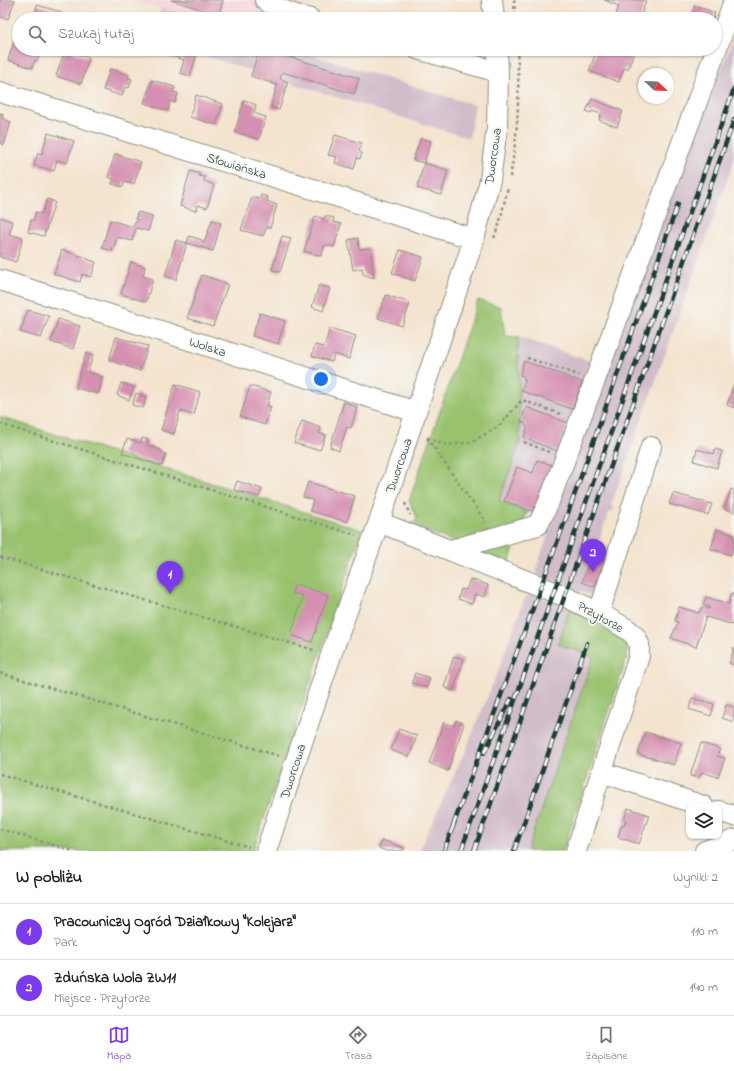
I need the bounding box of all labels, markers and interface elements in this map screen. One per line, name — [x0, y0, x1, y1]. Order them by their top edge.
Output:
search box — [12, 12, 722, 56]
icon: search — [26, 23, 48, 45]
text: Szukaj tutaj — [58, 23, 134, 45]
north arrow — [638, 68, 674, 104]
street label: Dworcowa — [480, 127, 507, 187]
street label: Słowiańska — [204, 148, 269, 185]
street label: Wolska — [187, 333, 229, 362]
your location — [311, 369, 331, 389]
street label: Dworcowa — [381, 436, 418, 496]
pin: 2 — [580, 539, 606, 572]
pin: 1 — [157, 561, 183, 594]
street label: Przytorze — [573, 597, 627, 639]
street label: Dworcowa — [275, 742, 311, 802]
map controls — [686, 803, 722, 839]
button: layers — [686, 803, 722, 839]
text: W pobliżu — [16, 865, 82, 890]
text: Wyniki: 2 — [673, 868, 718, 887]
text: Pracowniczy Ogród Działkowy "Kolejarz" — [54, 911, 296, 933]
text: 1 — [27, 922, 31, 941]
text: 110 m — [691, 922, 718, 941]
text: Park — [54, 933, 78, 952]
text: Zduńska Wola ZW11 — [54, 967, 176, 989]
text: 2 — [26, 978, 32, 997]
text: 140 m — [690, 978, 718, 997]
text: Miejsce · Przytorze — [54, 989, 150, 1008]
tab: Mapa — [107, 1024, 131, 1064]
tab: Trasa — [345, 1024, 372, 1064]
tab: Zapisane — [585, 1024, 627, 1064]

